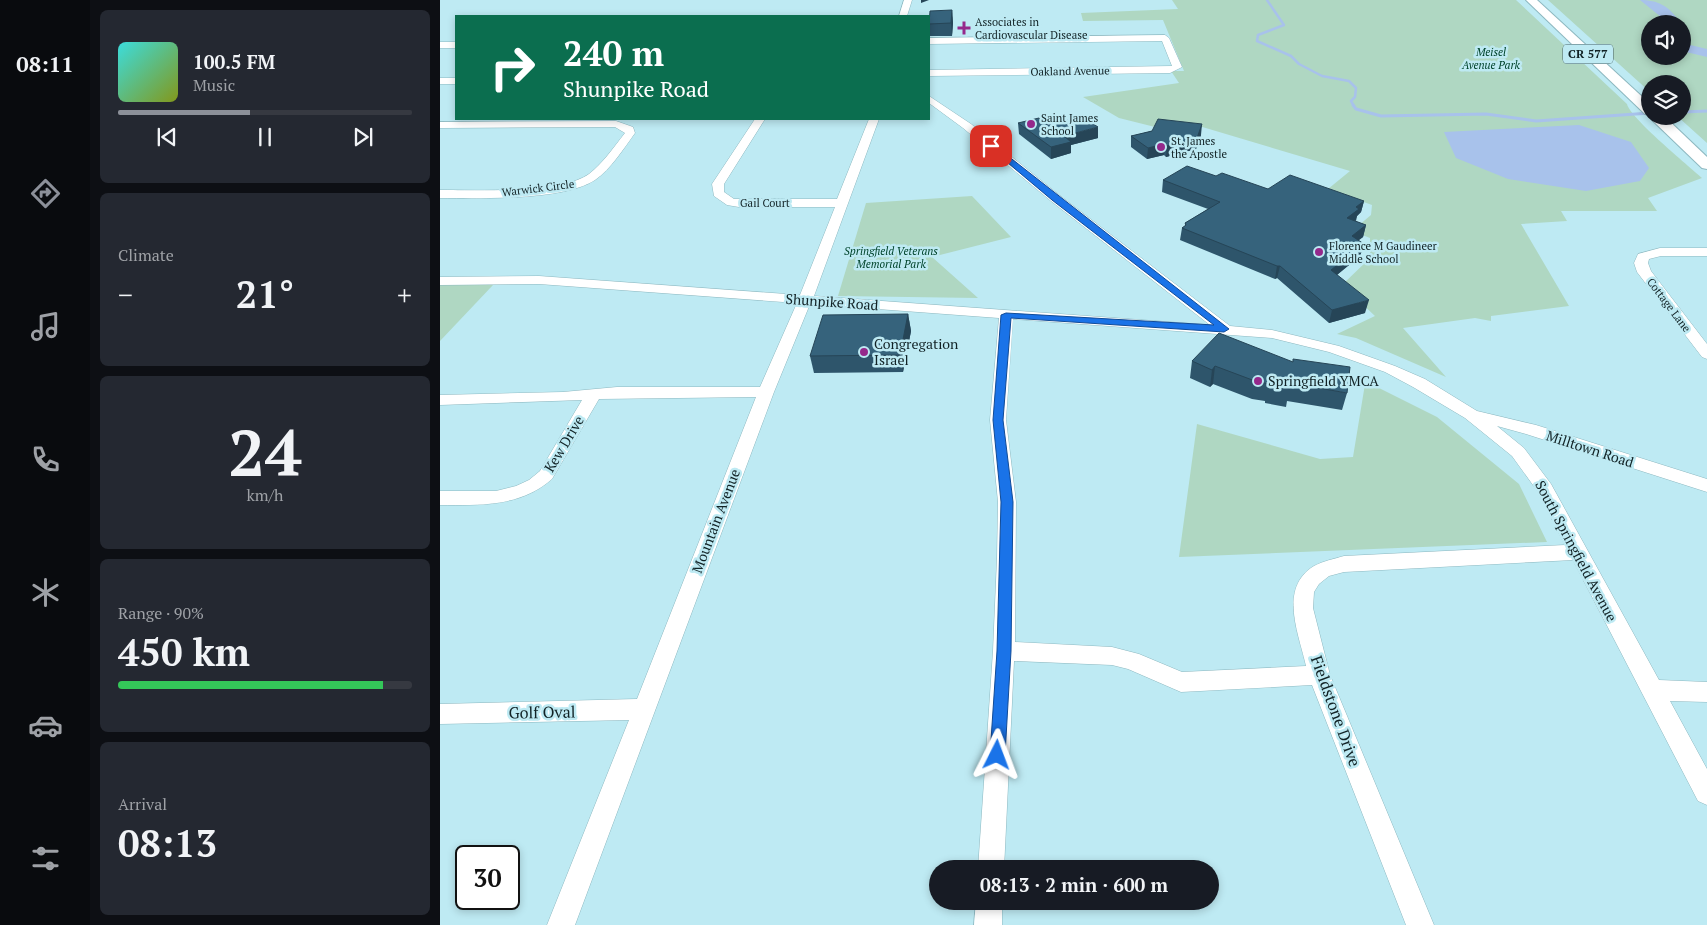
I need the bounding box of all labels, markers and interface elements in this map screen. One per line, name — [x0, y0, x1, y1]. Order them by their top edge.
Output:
place label: Associates in Cardiovascular Disease — [975, 15, 1088, 42]
map controls — [1641, 15, 1691, 125]
button: sound — [1641, 15, 1691, 65]
marker: Associates in Cardiovascular Disease — [957, 21, 971, 35]
text: 240 m — [563, 30, 664, 76]
icon: right — [480, 35, 545, 100]
road number: CR 577 — [1563, 44, 1613, 64]
park label: Meisel Avenue Park — [1461, 45, 1521, 72]
text: 08:11 — [16, 49, 74, 78]
text: 100.5 FM — [193, 49, 275, 74]
street label: Oakland Avenue — [1030, 63, 1110, 79]
text: Music — [193, 74, 235, 96]
text: Shunpike Road — [563, 74, 709, 103]
button: layers — [1641, 75, 1691, 125]
place label: Saint James School — [1041, 111, 1098, 138]
marker: Saint James School — [1025, 118, 1037, 130]
icon: previous — [153, 123, 181, 151]
icon: pause — [251, 123, 279, 151]
icon: next — [349, 123, 377, 151]
pin — [970, 125, 1012, 167]
icon: arrive — [977, 132, 1005, 160]
place label: St. James the Apostle — [1171, 134, 1228, 161]
marker: St. James the Apostle — [1155, 141, 1167, 153]
icon: directions — [28, 176, 63, 211]
street label: Warwick Circle — [501, 177, 575, 199]
street label: Gail Court — [740, 196, 790, 210]
place label: Florence M Gaudineer Middle School — [1329, 239, 1437, 266]
text: Climate — [118, 244, 174, 266]
park label: Springfield Veterans Memorial Park — [844, 244, 938, 271]
marker: Florence M Gaudineer Middle School — [1313, 246, 1325, 258]
text: 21° — [236, 269, 294, 319]
street label: Cottage Lane — [1644, 275, 1694, 335]
text: − — [118, 276, 133, 313]
text: + — [397, 276, 412, 313]
street label: Shunpike Road — [785, 289, 879, 314]
icon: music — [28, 309, 63, 344]
place label: Congregation Israel — [874, 334, 959, 369]
marker: Congregation Israel — [858, 346, 870, 358]
place label: Springfield YMCA — [1268, 371, 1379, 390]
marker: Springfield YMCA — [1252, 375, 1264, 387]
text: 24 — [228, 408, 302, 495]
street label: Kew Drive — [539, 412, 588, 475]
street label: Milltown Road — [1544, 425, 1636, 472]
icon: phone — [28, 442, 63, 477]
street label: Mountain Avenue — [687, 466, 744, 576]
street label: South Springfield Avenue — [1531, 477, 1622, 625]
text: km/h — [247, 484, 283, 506]
icon: climate — [28, 575, 63, 610]
text: Range · 90% — [118, 602, 204, 624]
text: 450 km — [118, 627, 250, 677]
street label: Fieldstone Drive — [1306, 652, 1366, 770]
street label: Golf Oval — [508, 700, 576, 724]
icon: car — [28, 708, 63, 743]
position arrow — [970, 728, 1022, 780]
text: Arrival — [118, 793, 167, 815]
text: 08:13 — [118, 818, 217, 868]
icon: filters — [28, 841, 63, 876]
speed limit sign: 30 — [455, 845, 520, 910]
text: 08:13 · 2 min · 600 m — [980, 872, 1168, 897]

